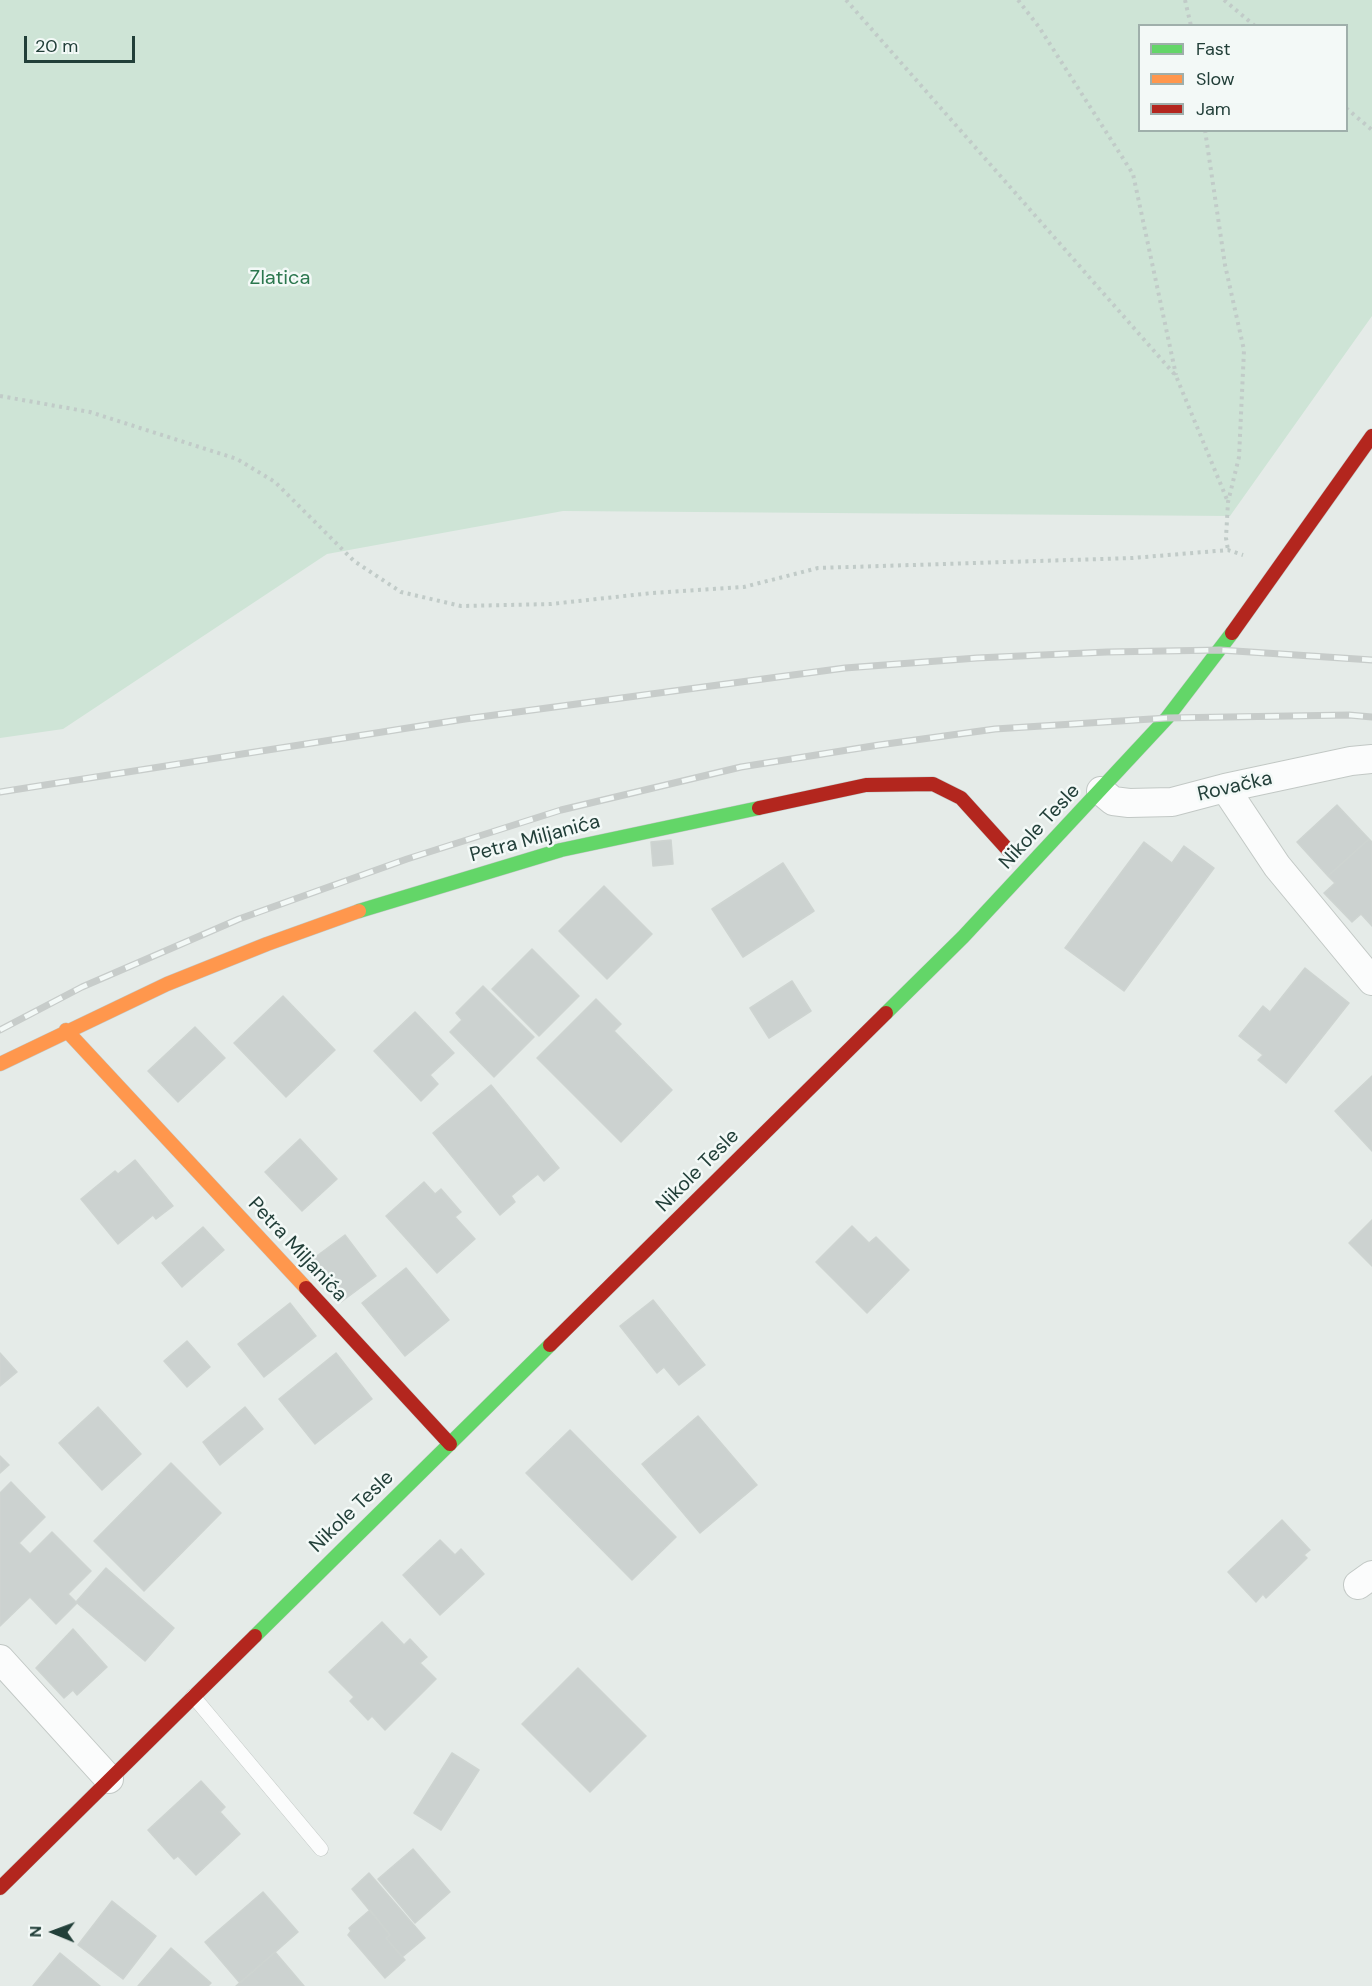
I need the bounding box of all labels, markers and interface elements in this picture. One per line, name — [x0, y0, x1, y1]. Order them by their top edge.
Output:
scale bar — [27, 24, 138, 62]
legend — [1138, 24, 1348, 132]
text: 20 m — [35, 34, 78, 58]
text: Fast — [1196, 37, 1231, 61]
text: Slow — [1196, 67, 1235, 91]
text: Jam — [1196, 97, 1231, 121]
park label: Zlatica — [250, 267, 310, 291]
street label: Rovačka — [1195, 767, 1275, 807]
street label: Nikole Tesle — [995, 779, 1085, 875]
street label: Petra Miljanića — [467, 810, 603, 868]
street label: Nikole Tesle — [651, 1124, 745, 1218]
street label: Petra Miljanića — [243, 1193, 351, 1307]
street label: Nikole Tesle — [305, 1466, 399, 1558]
north arrow — [24, 1902, 84, 1962]
text: N — [25, 1926, 46, 1938]

